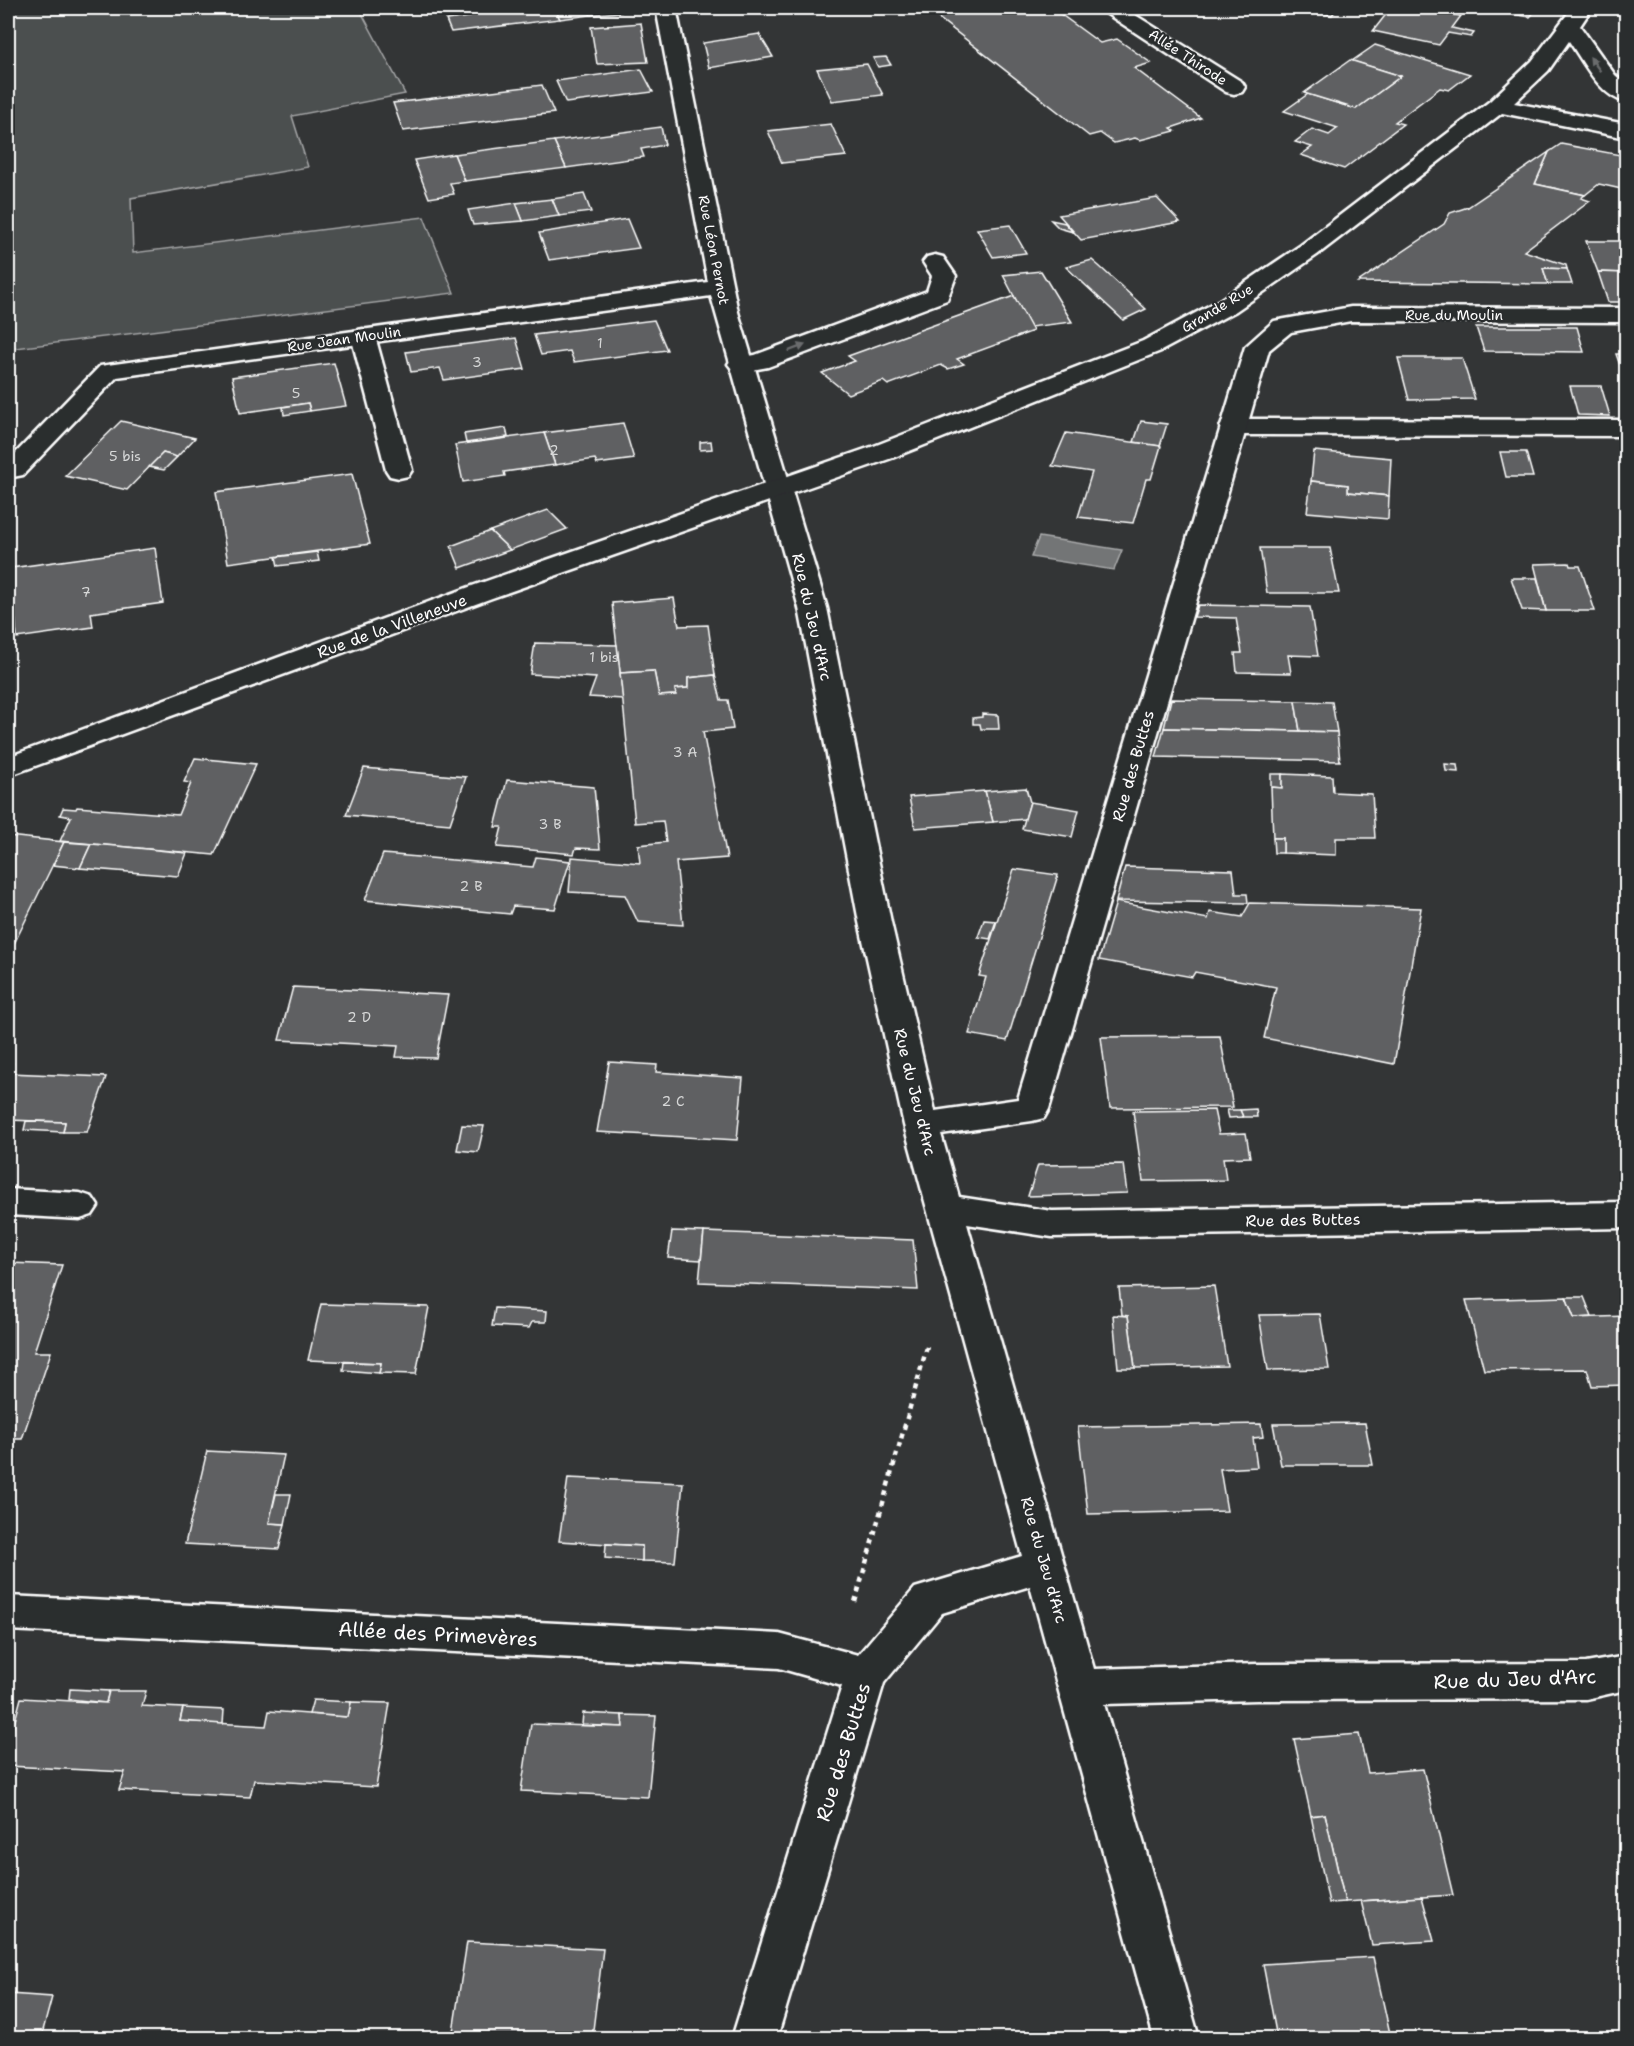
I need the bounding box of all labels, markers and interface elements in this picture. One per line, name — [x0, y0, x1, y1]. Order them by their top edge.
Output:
street label: Allée Thirode — [1145, 25, 1231, 89]
one-way arrow — [1589, 56, 1601, 71]
street label: Rue Léon Pernot — [695, 194, 733, 306]
street label: Grande Rue — [1178, 280, 1256, 336]
street label: Rue du Moulin — [1405, 306, 1503, 324]
street label: Rue Jean Moulin — [286, 322, 402, 356]
house number: 1 — [597, 334, 603, 352]
one-way arrow — [788, 343, 806, 352]
house number: 3 — [472, 353, 482, 371]
house number: 5 — [292, 384, 300, 402]
house number: 2 — [549, 441, 559, 459]
house number: 5 bis — [109, 447, 141, 465]
street label: Rue du Jeu d'Arc — [787, 551, 837, 683]
house number: 7 — [81, 583, 91, 601]
street label: Rue de la Villeneuve — [314, 589, 470, 663]
house number: 1 bis — [589, 648, 619, 666]
street label: Rue des Buttes — [1107, 708, 1159, 824]
house number: 3 A — [673, 743, 697, 761]
house number: 3 B — [539, 815, 561, 833]
house number: 2 B — [460, 877, 482, 895]
house number: 2 D — [347, 1008, 371, 1026]
street label: Rue du Jeu d'Arc — [889, 1026, 941, 1158]
house number: 2 C — [661, 1092, 685, 1110]
street label: Rue des Buttes — [1245, 1208, 1361, 1232]
street label: Rue du Jeu d'Arc — [1016, 1494, 1072, 1626]
street label: Allée des Primevères — [337, 1616, 539, 1652]
street label: Rue du Jeu d'Arc — [1433, 1663, 1597, 1695]
street label: Rue des Buttes — [810, 1679, 876, 1825]

